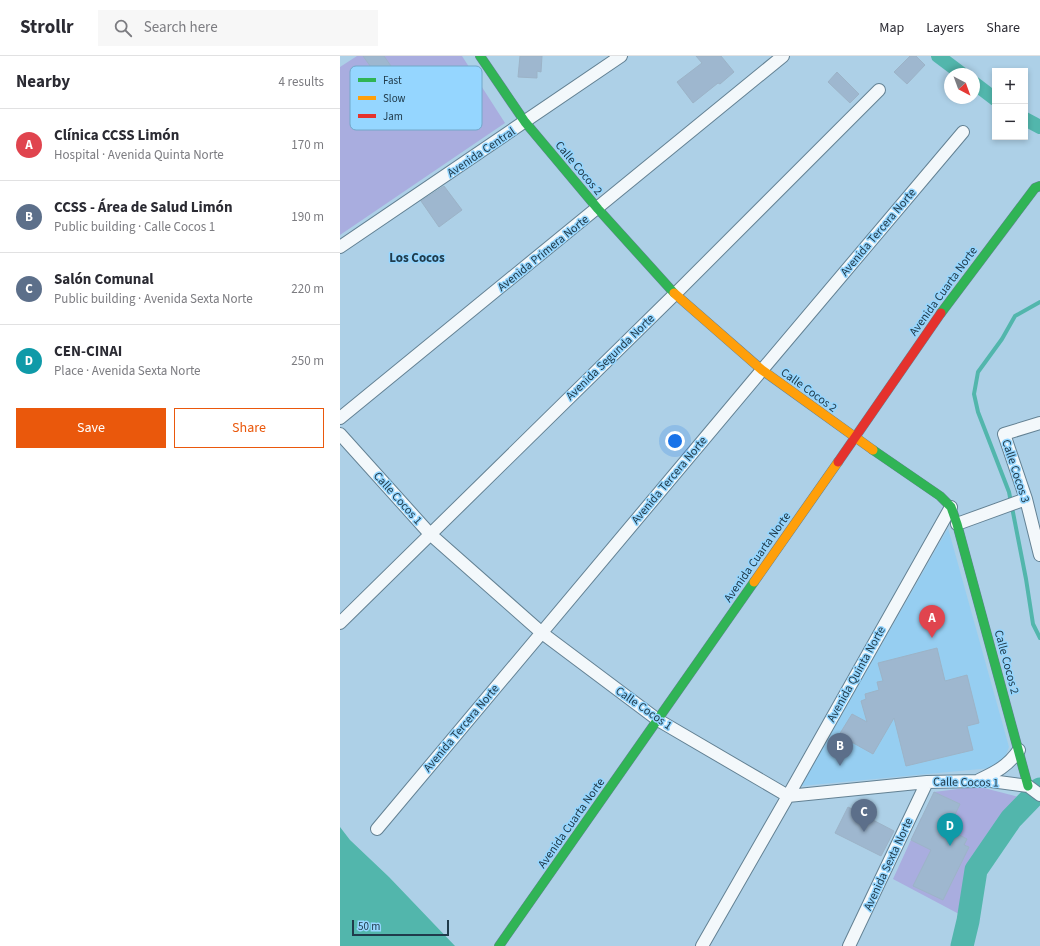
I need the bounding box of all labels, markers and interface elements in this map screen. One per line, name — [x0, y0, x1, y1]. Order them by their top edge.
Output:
search box — [98, 10, 378, 46]
text: Strollr — [20, 14, 74, 41]
icon: search — [112, 17, 134, 39]
text: Search here — [144, 17, 218, 38]
text: Map — [879, 18, 904, 38]
text: Layers — [926, 18, 964, 38]
text: Share — [986, 18, 1020, 38]
legend — [350, 66, 482, 130]
north arrow — [944, 68, 980, 104]
map controls — [992, 68, 1028, 140]
button: + — [992, 68, 1028, 104]
text: Nearby — [16, 70, 70, 94]
text: 4 results — [279, 73, 324, 91]
text: Fast — [383, 73, 402, 88]
text: Slow — [383, 91, 406, 106]
button: − — [992, 104, 1028, 140]
text: Jam — [383, 109, 403, 124]
street label: Avenida Central — [444, 123, 519, 182]
text: Clínica CCSS Limón — [54, 125, 179, 146]
text: A — [25, 136, 33, 154]
text: 170 m — [291, 136, 324, 154]
street label: Calle Cocos 2 — [551, 138, 606, 199]
text: Hospital · Avenida Quinta Norte — [54, 146, 224, 164]
street label: Avenida Tercera Norte — [837, 185, 920, 280]
text: CCSS - Área de Salud Limón — [54, 197, 232, 218]
text: B — [25, 208, 33, 226]
text: 190 m — [291, 208, 324, 226]
street label: Avenida Primera Norte — [494, 211, 593, 296]
text: Public building · Calle Cocos 1 — [54, 218, 215, 236]
street label: Avenida Cuarta Norte — [905, 243, 982, 339]
district label: Los Cocos — [389, 249, 445, 267]
text: Salón Comunal — [54, 269, 154, 290]
text: C — [25, 280, 33, 298]
text: 220 m — [291, 280, 324, 298]
text: Public building · Avenida Sexta Norte — [54, 290, 253, 308]
street label: Avenida Segunda Norte — [562, 310, 658, 404]
text: CEN-CINAI — [54, 341, 122, 362]
text: D — [25, 352, 33, 370]
text: 250 m — [291, 352, 324, 370]
text: Place · Avenida Sexta Norte — [54, 362, 201, 380]
street label: Calle Cocos 2 — [777, 364, 840, 417]
button: Save — [16, 408, 166, 448]
button: Share — [174, 408, 324, 448]
your location — [665, 431, 685, 451]
street label: Avenida Tercera Norte — [628, 433, 711, 528]
street label: Calle Cocos 3 — [997, 437, 1034, 505]
street label: Calle Cocos 1 — [369, 468, 426, 528]
street label: Avenida Cuarta Norte — [720, 509, 795, 606]
pin: A — [919, 605, 945, 638]
street label: Avenida Quinta Norte — [823, 623, 890, 725]
street label: Calle Cocos 2 — [990, 628, 1023, 696]
street label: Avenida Tercera Norte — [420, 681, 503, 776]
street label: Calle Cocos 1 — [612, 683, 676, 734]
pin: B — [827, 733, 853, 766]
street label: Calle Cocos 1 — [933, 773, 999, 792]
street label: Avenida Cuarta Norte — [534, 775, 609, 872]
pin: C — [851, 799, 877, 832]
pin: D — [937, 813, 963, 846]
street label: Avenida Sexta Norte — [860, 815, 917, 913]
scale bar — [352, 918, 449, 937]
text: 50 m — [358, 919, 380, 934]

